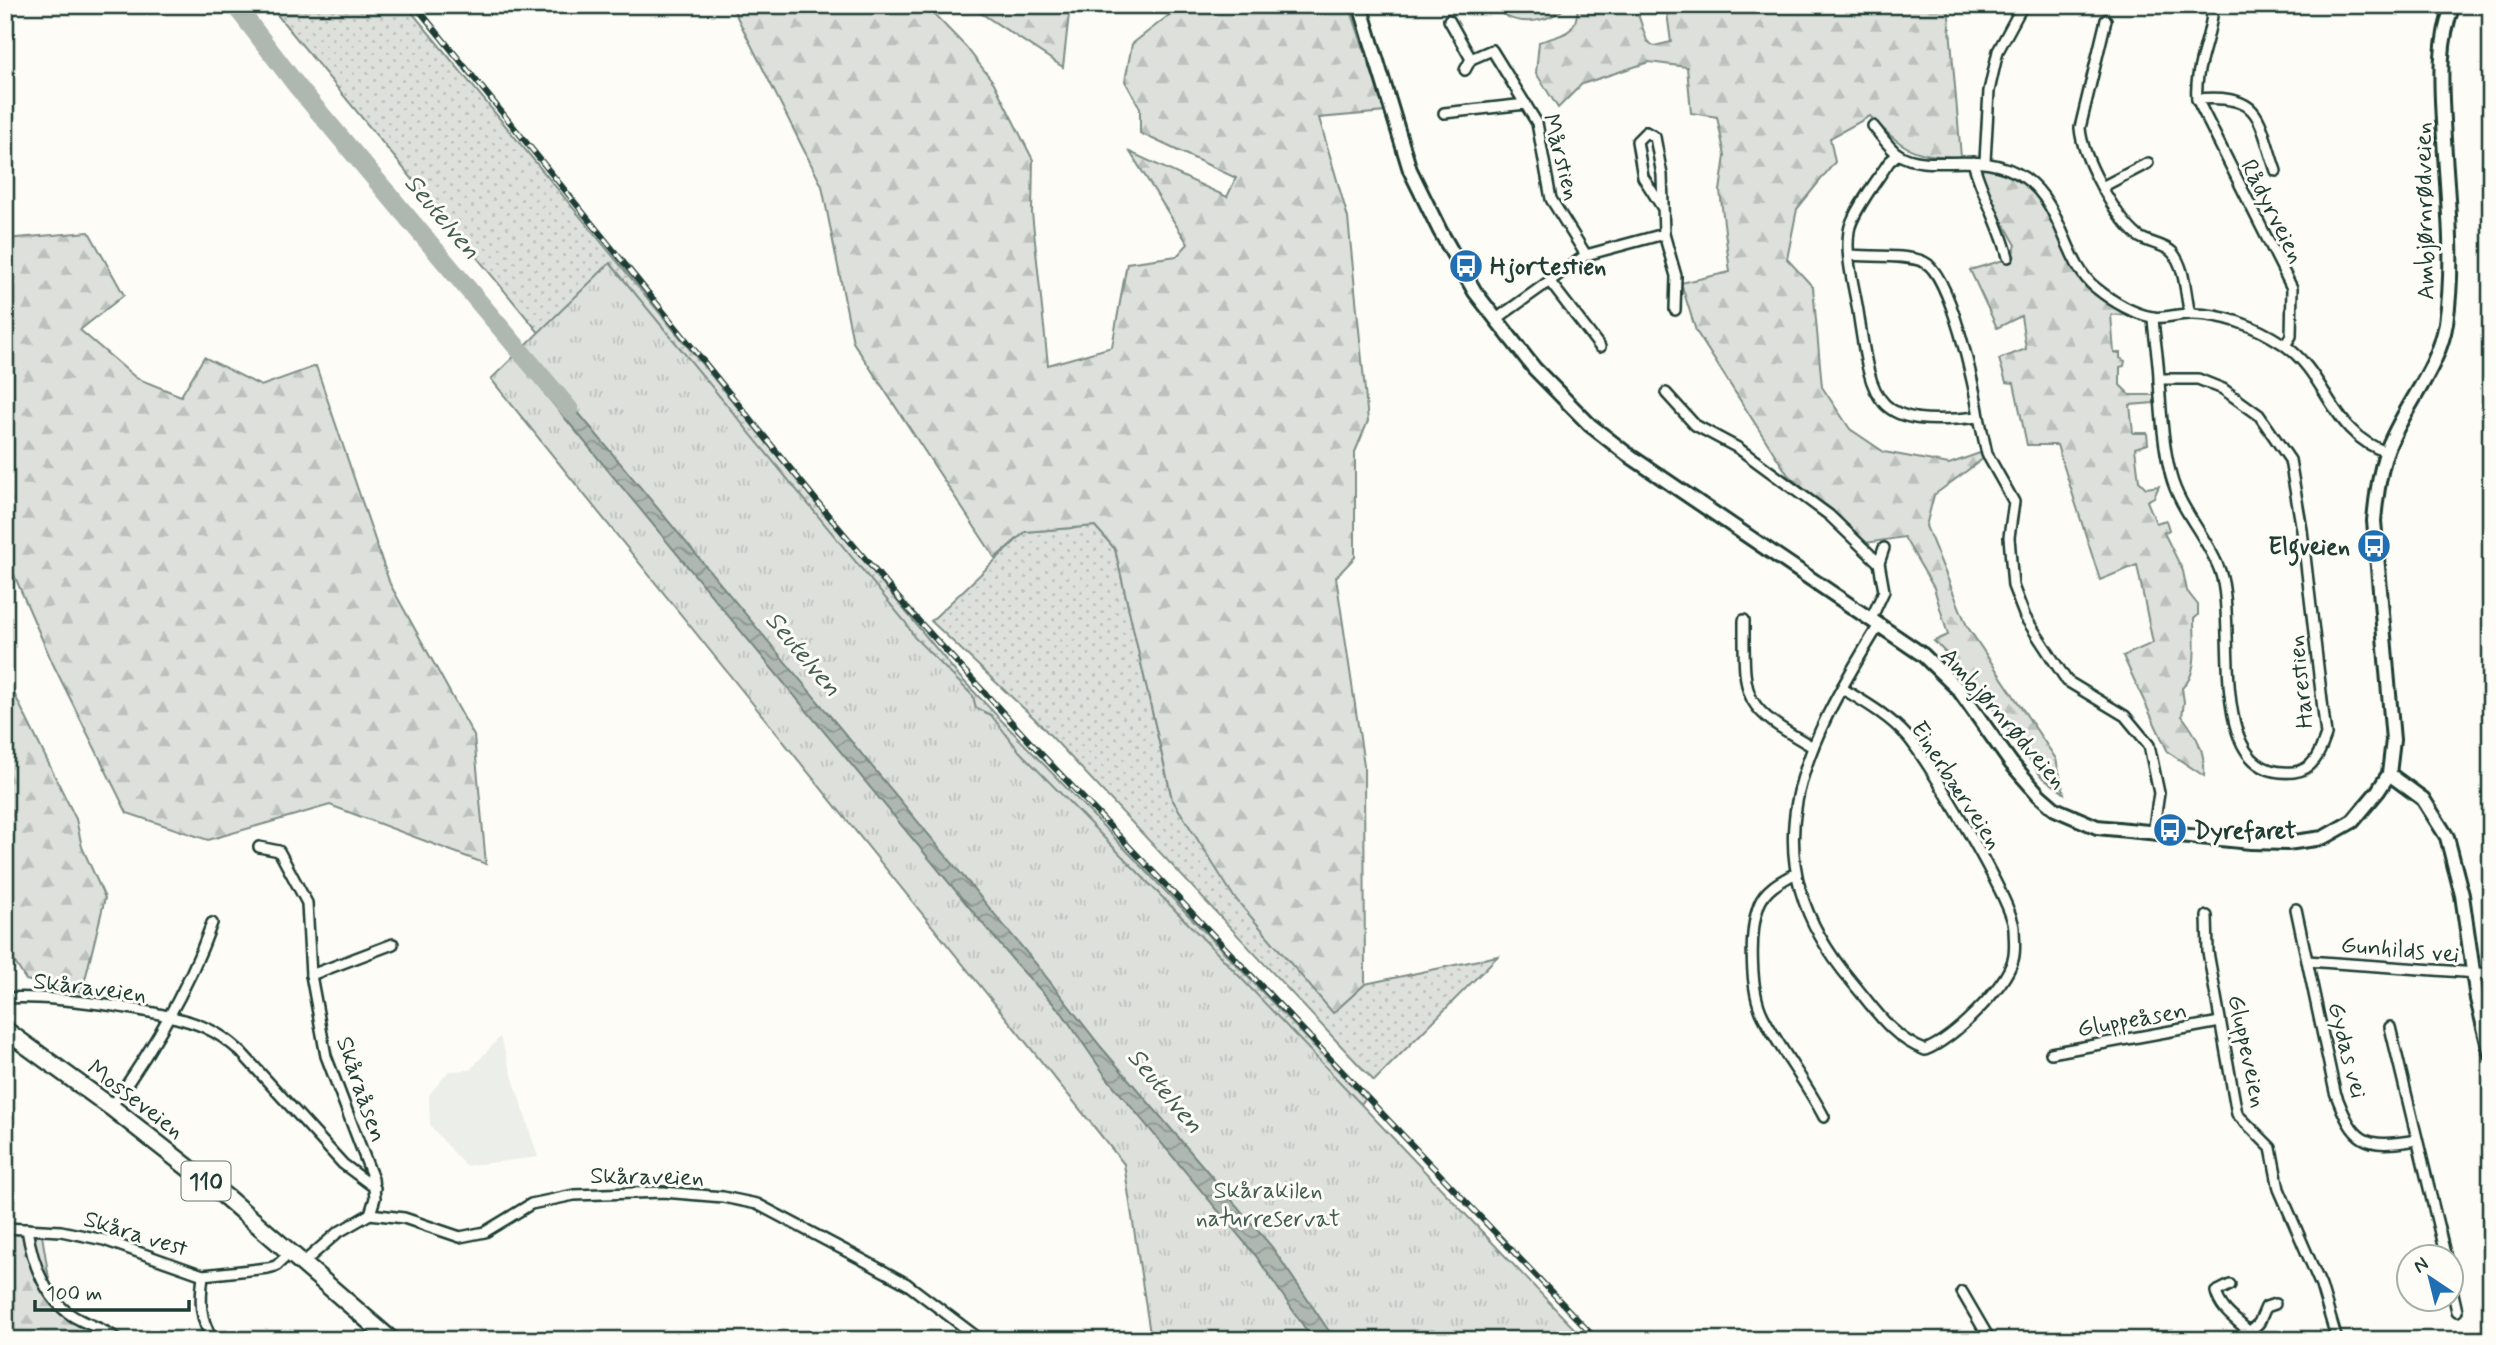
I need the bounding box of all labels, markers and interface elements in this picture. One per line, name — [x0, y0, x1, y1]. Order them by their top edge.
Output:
street label: Mårstien — [1534, 111, 1587, 204]
street label: Ambjørnrødveien — [2408, 122, 2443, 300]
street label: Rådyrveien — [2232, 155, 2311, 269]
water label: Seutelven — [396, 167, 487, 267]
bus stop icon: Hjortestien — [1447, 247, 1485, 285]
place label: Hjortestien — [1490, 252, 1606, 283]
bus stop icon: Elgveien — [2355, 527, 2393, 565]
place label: Elgveien — [2268, 532, 2350, 566]
water label: Seutelven — [757, 604, 848, 704]
street label: Harestien — [2281, 634, 2322, 730]
street label: Ambjørnrødveien — [1933, 642, 2073, 796]
street label: Einerbærveien — [1903, 716, 2009, 856]
bus stop icon: Dyrefaret — [2151, 811, 2189, 849]
place label: Dyrefaret — [2194, 816, 2297, 847]
street label: Gunhilds vei — [2339, 930, 2460, 971]
street label: Skåraveien — [31, 966, 148, 1011]
street label: Gluppeveien — [2219, 992, 2274, 1111]
street label: Gluppeåsen — [2075, 996, 2189, 1045]
street label: Gydas vei — [2320, 999, 2373, 1102]
street label: Skåraåsen — [328, 1033, 393, 1146]
water label: Seutelven — [1119, 1041, 1210, 1141]
street label: Mosseveien — [80, 1054, 190, 1147]
street label: Skåraveien — [590, 1161, 704, 1194]
road number: 110 — [182, 1162, 230, 1200]
park label: Skårakilen naturreservat — [1196, 1176, 1340, 1235]
street label: Skåra vest — [80, 1204, 192, 1265]
north arrow — [2394, 1244, 2464, 1314]
text: N — [2409, 1251, 2433, 1279]
scale bar — [35, 1268, 189, 1312]
text: 100 m — [46, 1280, 102, 1308]

